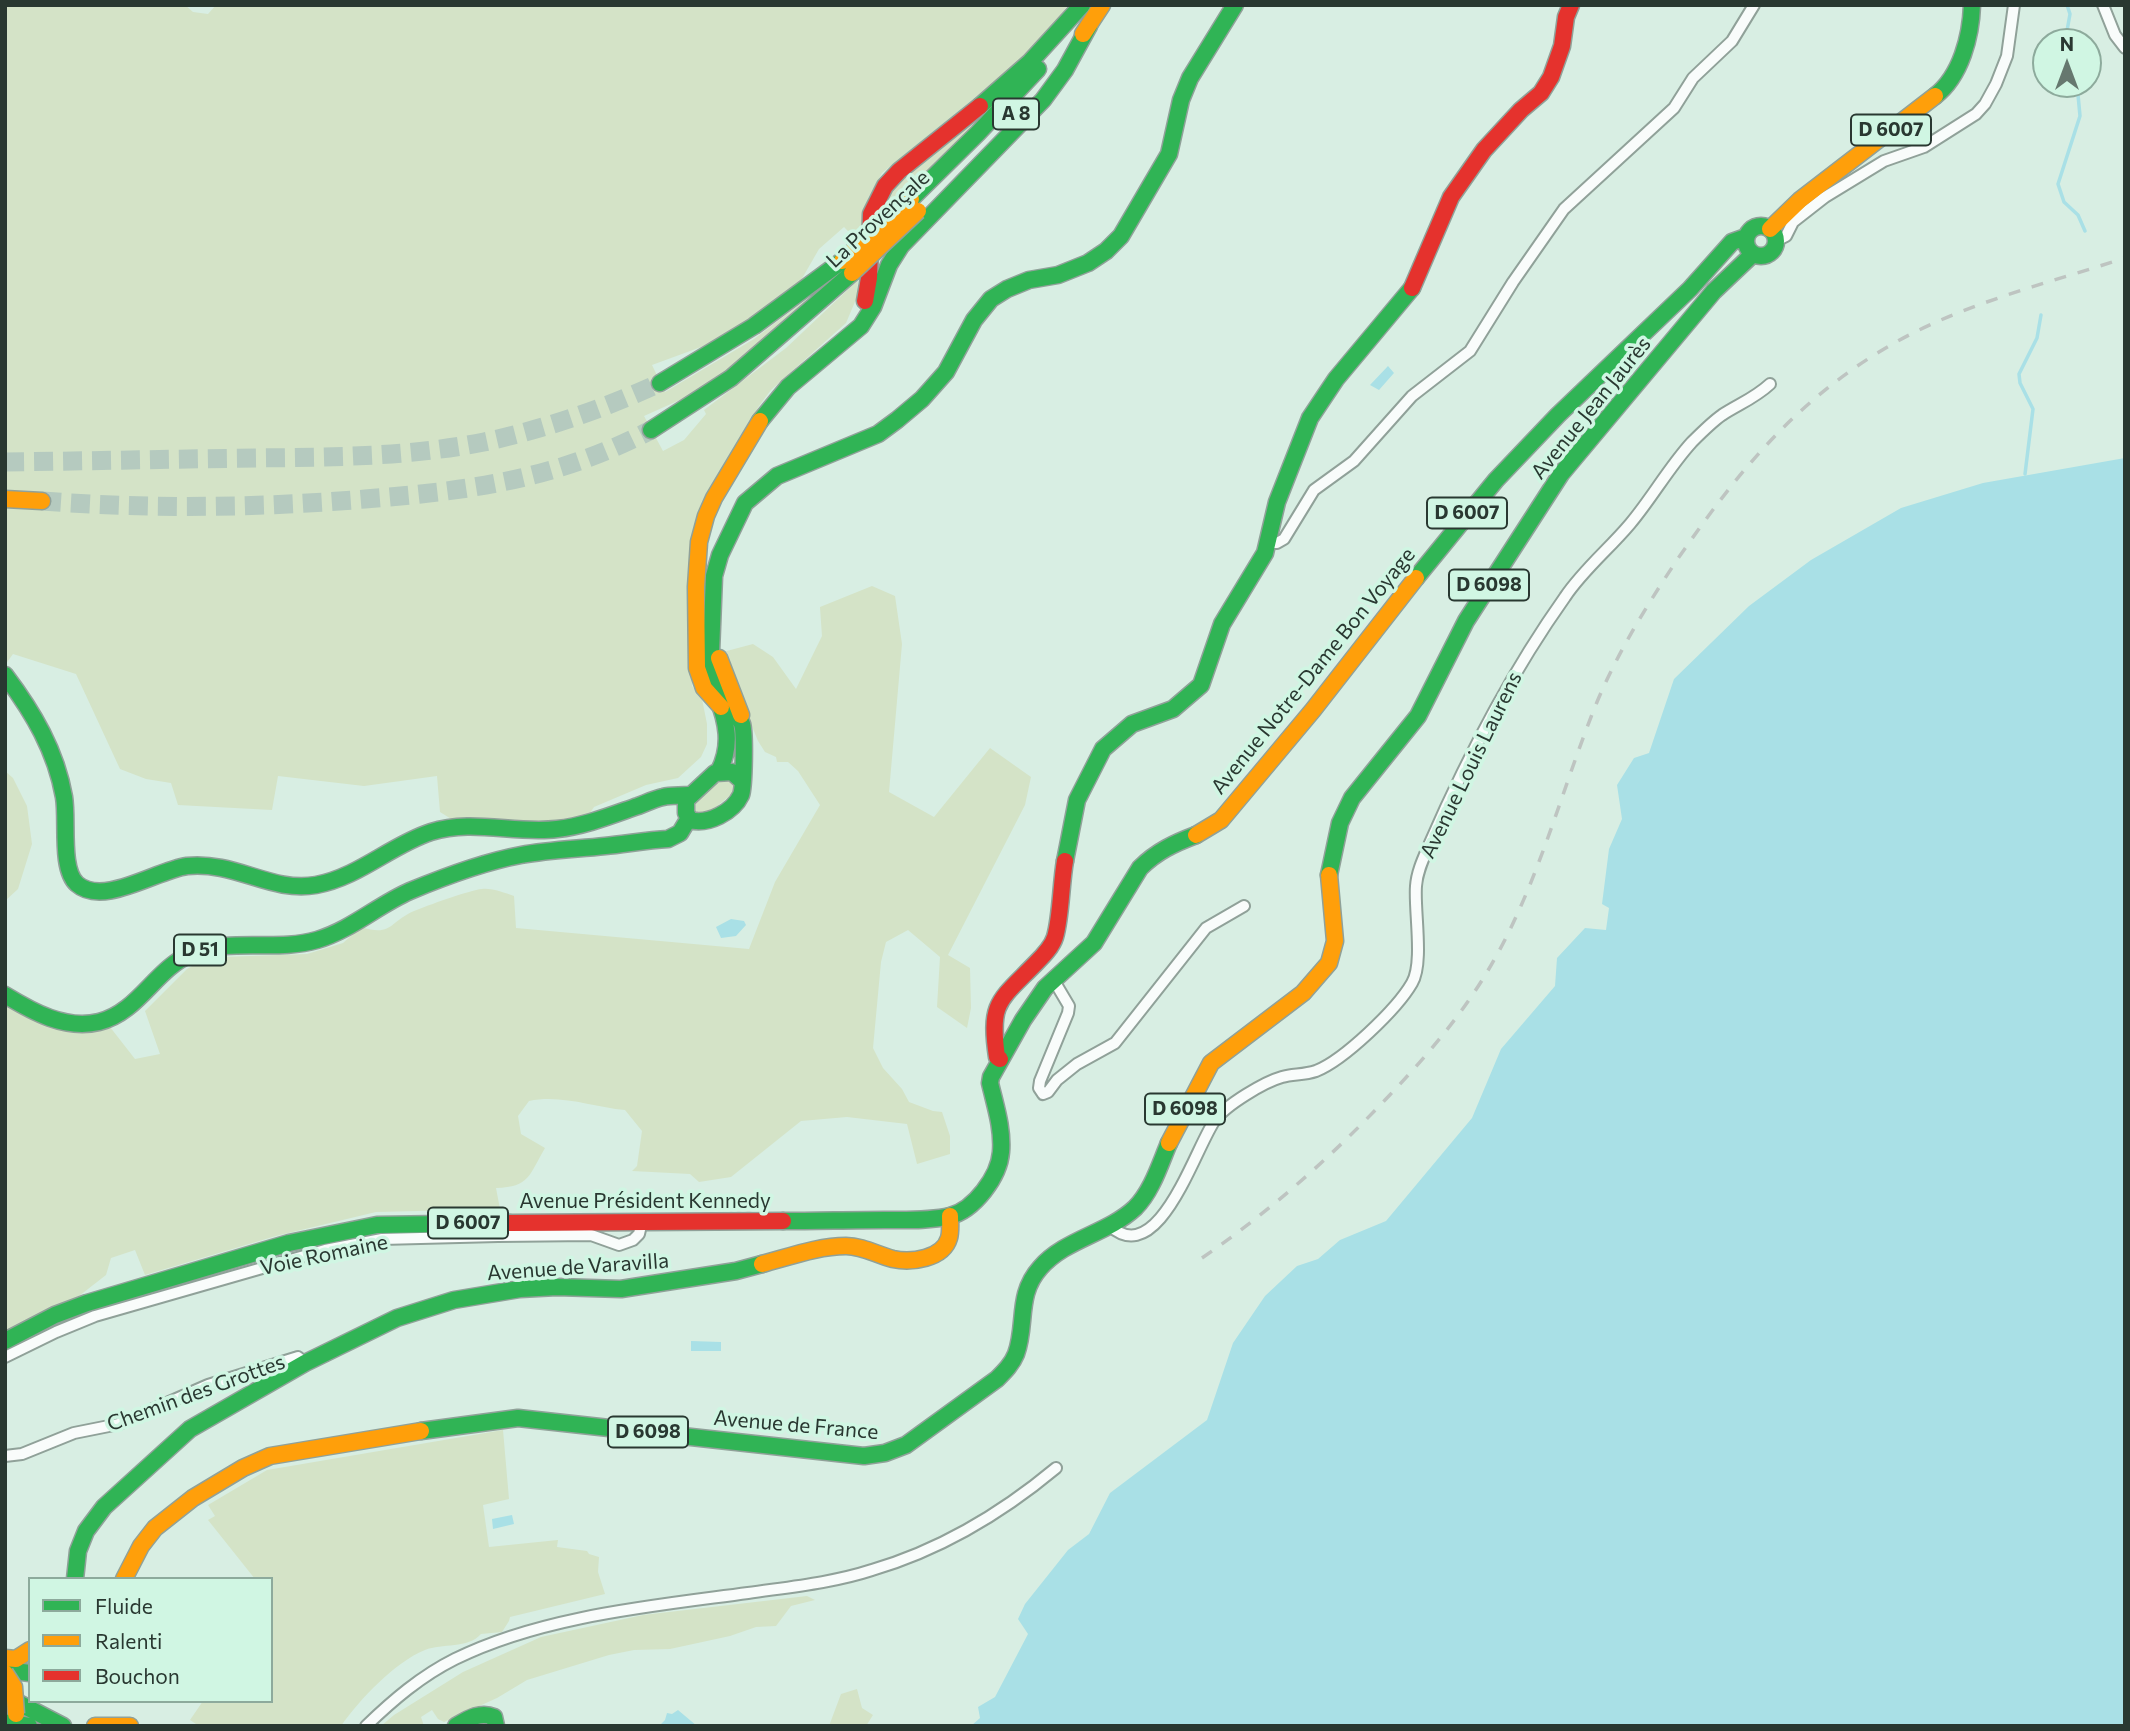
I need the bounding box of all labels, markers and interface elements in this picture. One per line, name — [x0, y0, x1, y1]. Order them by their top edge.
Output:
north arrow — [2032, 28, 2102, 98]
text: N — [2060, 32, 2074, 55]
road number: A 8 — [993, 98, 1039, 130]
road number: D 6007 — [1851, 114, 1931, 146]
street label: La Provençale — [821, 165, 935, 273]
street label: Avenue Jean Jaurès — [1526, 332, 1656, 484]
road number: D 6007 — [1427, 498, 1507, 528]
street label: Avenue Notre-Dame Bon Voyage — [1206, 543, 1420, 799]
road number: D 6098 — [1449, 570, 1529, 600]
street label: Avenue Louis Laurens — [1415, 667, 1527, 863]
road number: D 51 — [174, 934, 226, 966]
road number: D 6098 — [1145, 1093, 1225, 1124]
street label: Avenue Président Kennedy — [519, 1188, 771, 1214]
road number: D 6007 — [428, 1208, 508, 1238]
street label: Voie Romaine — [258, 1229, 390, 1281]
street label: Avenue de Varavilla — [486, 1248, 670, 1286]
street label: Chemin des Grottes — [104, 1349, 288, 1437]
street label: Avenue de France — [712, 1405, 880, 1445]
road number: D 6098 — [608, 1416, 688, 1448]
legend — [28, 1577, 273, 1703]
text: Fluide — [95, 1593, 153, 1618]
text: Ralenti — [95, 1628, 162, 1653]
text: Bouchon — [95, 1663, 180, 1688]

